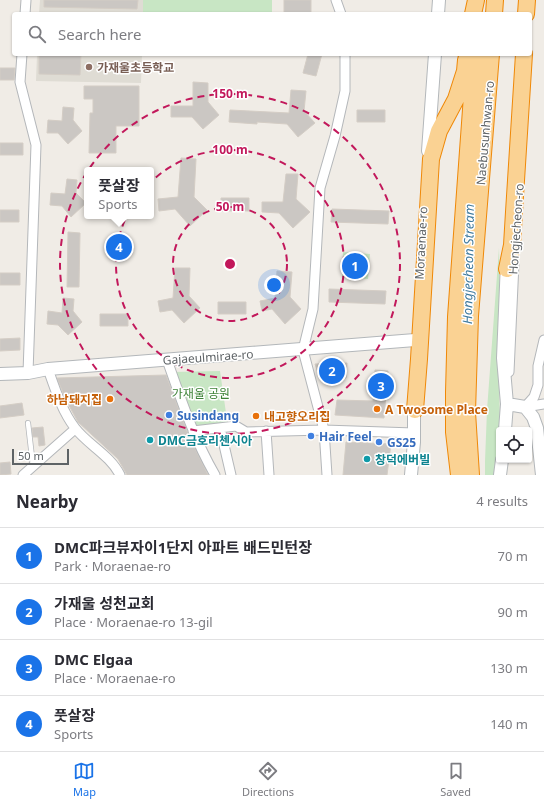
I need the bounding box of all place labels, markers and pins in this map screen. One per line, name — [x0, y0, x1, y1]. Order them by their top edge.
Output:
place label: 가재울초등학교 — [97, 59, 174, 76]
marker: 가재울초등학교 — [84, 62, 94, 72]
pin: 4 — [106, 232, 132, 262]
pin: 1 — [342, 251, 368, 281]
centre of rings — [223, 257, 237, 271]
pin: 2 — [319, 356, 345, 386]
pin: 3 — [368, 371, 394, 401]
place label: 하남돼지집 — [47, 391, 102, 408]
marker: 하남돼지집 — [105, 394, 115, 404]
place label: A Twosome Place — [385, 401, 488, 418]
marker: A Twosome Place — [372, 404, 382, 414]
place label: Susindang — [177, 407, 239, 424]
place label: 내고향오리집 — [264, 408, 330, 425]
marker: Susindang — [164, 410, 174, 420]
marker: 내고향오리집 — [251, 411, 261, 421]
place label: Hair Feel — [319, 428, 372, 445]
marker: Hair Feel — [306, 431, 316, 441]
place label: DMC금호리첸시아 — [158, 432, 252, 449]
place label: GS25 — [387, 434, 416, 451]
marker: DMC금호리첸시아 — [145, 435, 155, 445]
marker: GS25 — [374, 437, 384, 447]
place label: 창덕에버빌 — [375, 451, 430, 468]
marker: 창덕에버빌 — [362, 454, 372, 464]

